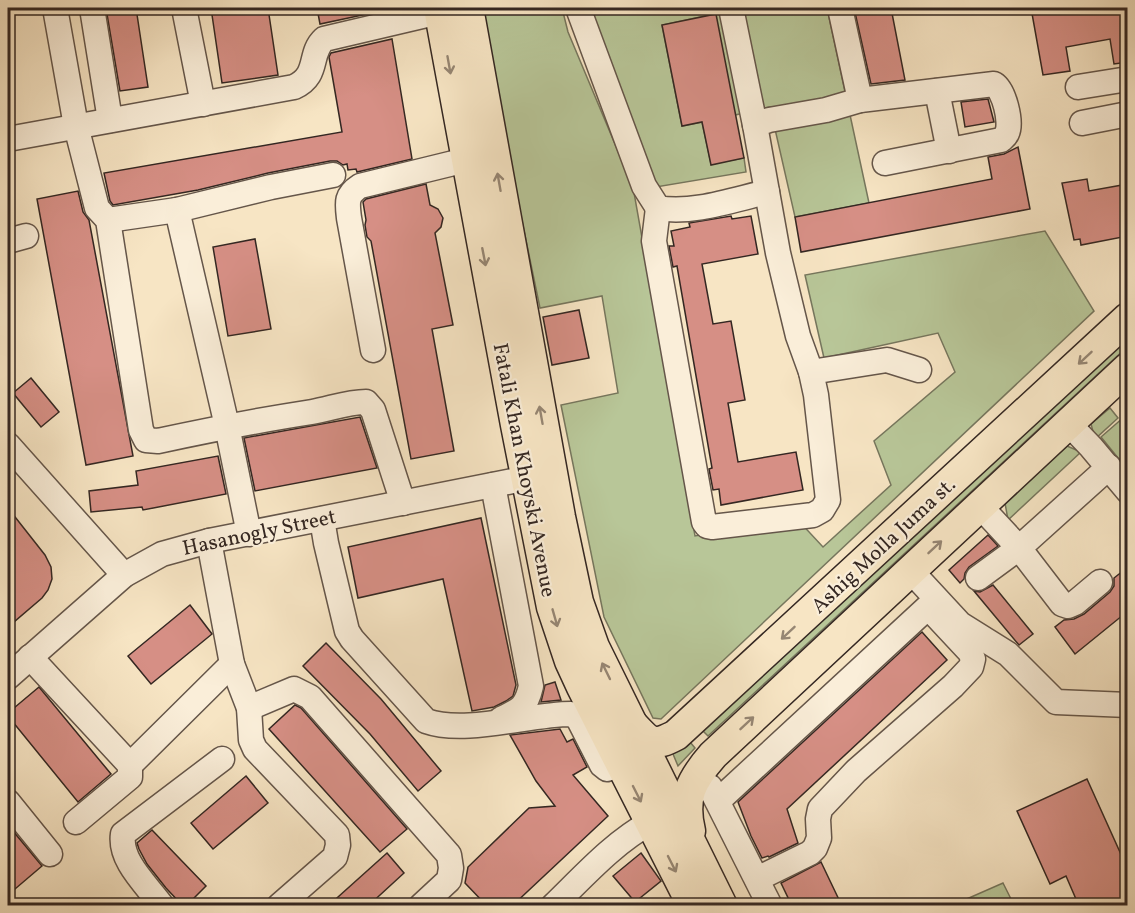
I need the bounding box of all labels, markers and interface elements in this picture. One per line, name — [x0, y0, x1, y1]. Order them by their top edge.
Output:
one-way arrow — [444, 55, 455, 74]
one-way arrow — [493, 173, 504, 192]
one-way arrow — [479, 247, 490, 266]
street label: Fatali Khan Khoyski Avenue — [485, 341, 562, 600]
one-way arrow — [1077, 351, 1092, 365]
one-way arrow — [535, 406, 546, 426]
street label: Ashig Molla Juma st. — [805, 471, 963, 621]
street label: Hasanogly Street — [180, 503, 339, 564]
one-way arrow — [927, 541, 942, 555]
one-way arrow — [550, 608, 561, 627]
one-way arrow — [781, 626, 796, 640]
one-way arrow — [600, 663, 611, 681]
one-way arrow — [739, 716, 754, 731]
one-way arrow — [631, 785, 643, 803]
one-way arrow — [667, 854, 678, 872]

